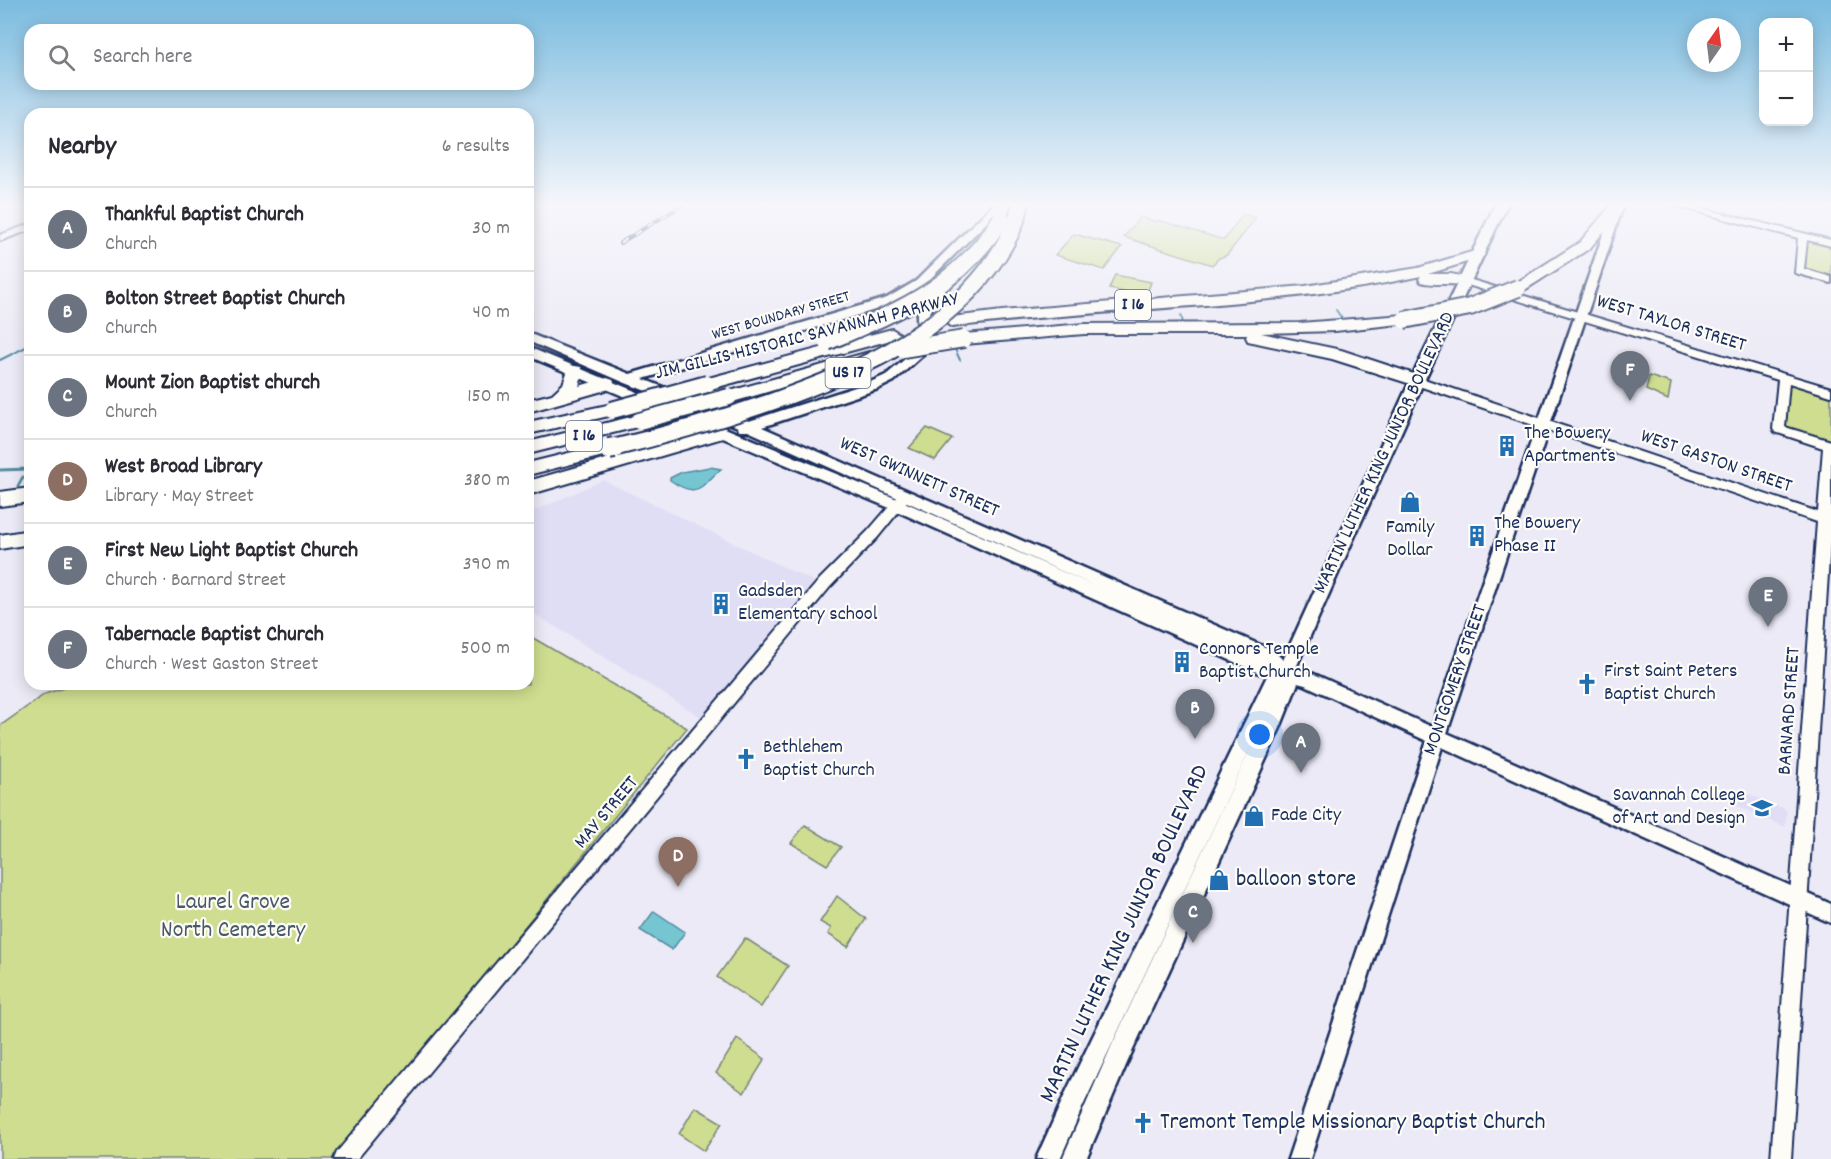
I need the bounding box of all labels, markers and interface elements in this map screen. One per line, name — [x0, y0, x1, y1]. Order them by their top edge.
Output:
north arrow — [1687, 18, 1741, 72]
map controls — [1759, 18, 1813, 126]
button: + — [1759, 18, 1813, 72]
search box — [24, 24, 534, 90]
icon: search — [45, 41, 78, 74]
text: Search here — [93, 42, 192, 73]
button: − — [1759, 72, 1813, 126]
text: Nearby — [48, 129, 116, 166]
text: 6 results — [442, 133, 510, 161]
text: Thankful Baptist Church — [105, 200, 304, 231]
text: A — [62, 215, 73, 243]
text: 30 m — [472, 215, 510, 243]
text: Church — [105, 231, 157, 259]
text: Bolton Street Baptist Church — [105, 284, 345, 315]
street label: WEST BOUNDARY STREET — [709, 285, 853, 347]
street label: JIM GILLIS HISTORIC SAVANNAH PARKWAY — [652, 286, 962, 388]
street label: WEST TAYLOR STREET — [1593, 288, 1749, 360]
road number: I 16 — [1115, 290, 1151, 320]
text: B — [63, 299, 72, 327]
text: 40 m — [472, 299, 510, 327]
street label: MARTIN LUTHER KING JUNIOR BOULEVARD — [1307, 308, 1463, 598]
text: Church — [105, 315, 157, 343]
pin: F — [1610, 352, 1650, 401]
road number: US 17 — [826, 358, 870, 388]
text: Mount Zion Baptist church — [105, 368, 320, 399]
text: C — [63, 383, 72, 411]
text: 150 m — [467, 383, 510, 411]
text: Church — [105, 399, 157, 427]
place label: The Bowery Apartments — [1524, 420, 1616, 471]
road number: I 16 — [566, 421, 602, 451]
street label: WEST GASTON STREET — [1637, 423, 1795, 501]
street label: WEST GWINNETT STREET — [835, 430, 1003, 526]
building icon: The Bowery Apartments — [1495, 434, 1519, 458]
text: West Broad Library — [105, 452, 262, 483]
text: D — [62, 467, 73, 495]
text: 380 m — [464, 467, 510, 495]
text: Library · May Street — [105, 483, 254, 511]
shop icon: Family Dollar — [1398, 490, 1422, 514]
place label: The Bowery Phase II — [1494, 510, 1581, 561]
place label: Family Dollar — [1386, 514, 1435, 565]
building icon: The Bowery Phase II — [1465, 524, 1489, 548]
text: First New Light Baptist Church — [105, 536, 358, 567]
text: E — [63, 551, 72, 579]
text: 390 m — [463, 551, 510, 579]
text: Church · Barnard Street — [105, 567, 286, 595]
place label: Gadsden Elementary school — [738, 578, 878, 629]
pin: E — [1748, 578, 1788, 627]
building icon: Gadsden Elementary school — [709, 592, 733, 616]
street label: MONTGOMERY STREET — [1417, 601, 1495, 759]
text: Tabernacle Baptist Church — [105, 620, 324, 651]
text: F — [63, 635, 72, 663]
text: 500 m — [461, 635, 510, 663]
place label: Connors Temple Baptist Church — [1199, 636, 1319, 687]
street label: BARNARD STREET — [1772, 646, 1808, 776]
building icon: Connors Temple Baptist Church — [1170, 650, 1194, 674]
text: Church · West Gaston Street — [105, 651, 318, 679]
place label: First Saint Peters Baptist Church — [1604, 658, 1737, 709]
church icon: First Saint Peters Baptist Church — [1575, 672, 1599, 696]
pin: B — [1176, 690, 1214, 739]
your location — [1245, 720, 1274, 749]
pin: A — [1282, 724, 1320, 773]
place label: Bethlehem Baptist Church — [763, 734, 875, 785]
church icon: Bethlehem Baptist Church — [734, 747, 758, 771]
street label: MARTIN LUTHER KING JUNIOR BOULEVARD — [1032, 759, 1218, 1109]
street label: MAY STREET — [568, 771, 646, 855]
place label: Savannah College of Art and Design — [1612, 782, 1745, 833]
school or university icon: Savannah College of Art and Design — [1750, 796, 1774, 820]
place label: Fade City — [1271, 802, 1342, 830]
shop icon: Fade City — [1242, 804, 1266, 828]
pin: D — [658, 838, 698, 887]
place label: balloon store — [1236, 863, 1356, 897]
shop icon: balloon store — [1207, 868, 1231, 892]
park label: Laurel Grove North Cemetery — [161, 886, 306, 948]
pin: C — [1174, 894, 1212, 943]
place label: Tremont Temple Missionary Baptist Church — [1160, 1106, 1546, 1140]
church icon: Tremont Temple Missionary Baptist Church — [1131, 1111, 1155, 1135]

